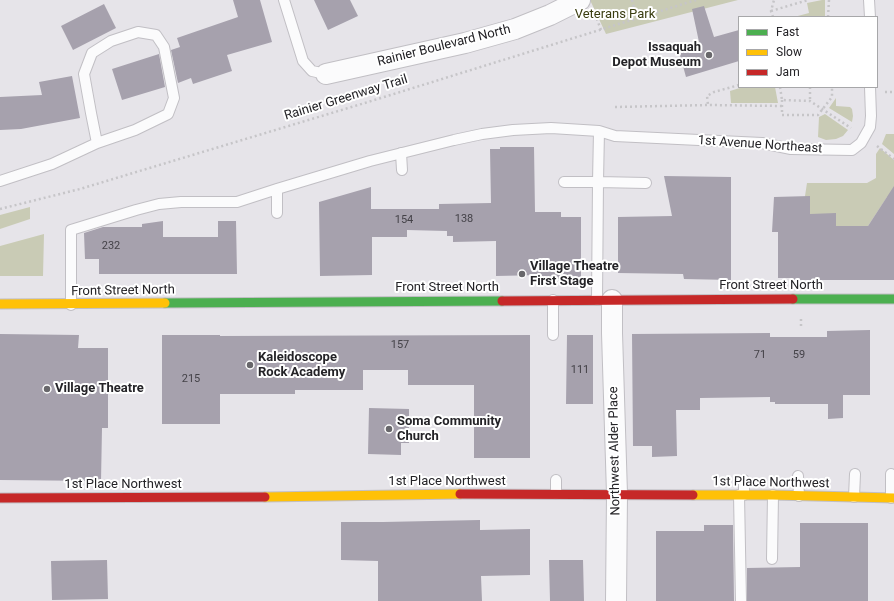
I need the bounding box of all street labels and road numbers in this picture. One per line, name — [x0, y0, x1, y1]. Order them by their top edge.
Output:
street label: Rainier Boulevard North — [376, 22, 512, 70]
street label: Rainier Greenway Trail — [282, 72, 410, 124]
street label: 1st Avenue Northeast — [697, 133, 823, 157]
street label: Front Street North — [719, 278, 823, 294]
street label: Front Street North — [395, 280, 499, 296]
street label: Front Street North — [71, 282, 175, 300]
street label: Northwest Alder Place — [606, 386, 624, 516]
street label: 1st Place Northwest — [388, 474, 506, 490]
street label: 1st Place Northwest — [712, 474, 830, 492]
street label: 1st Place Northwest — [64, 477, 182, 493]

